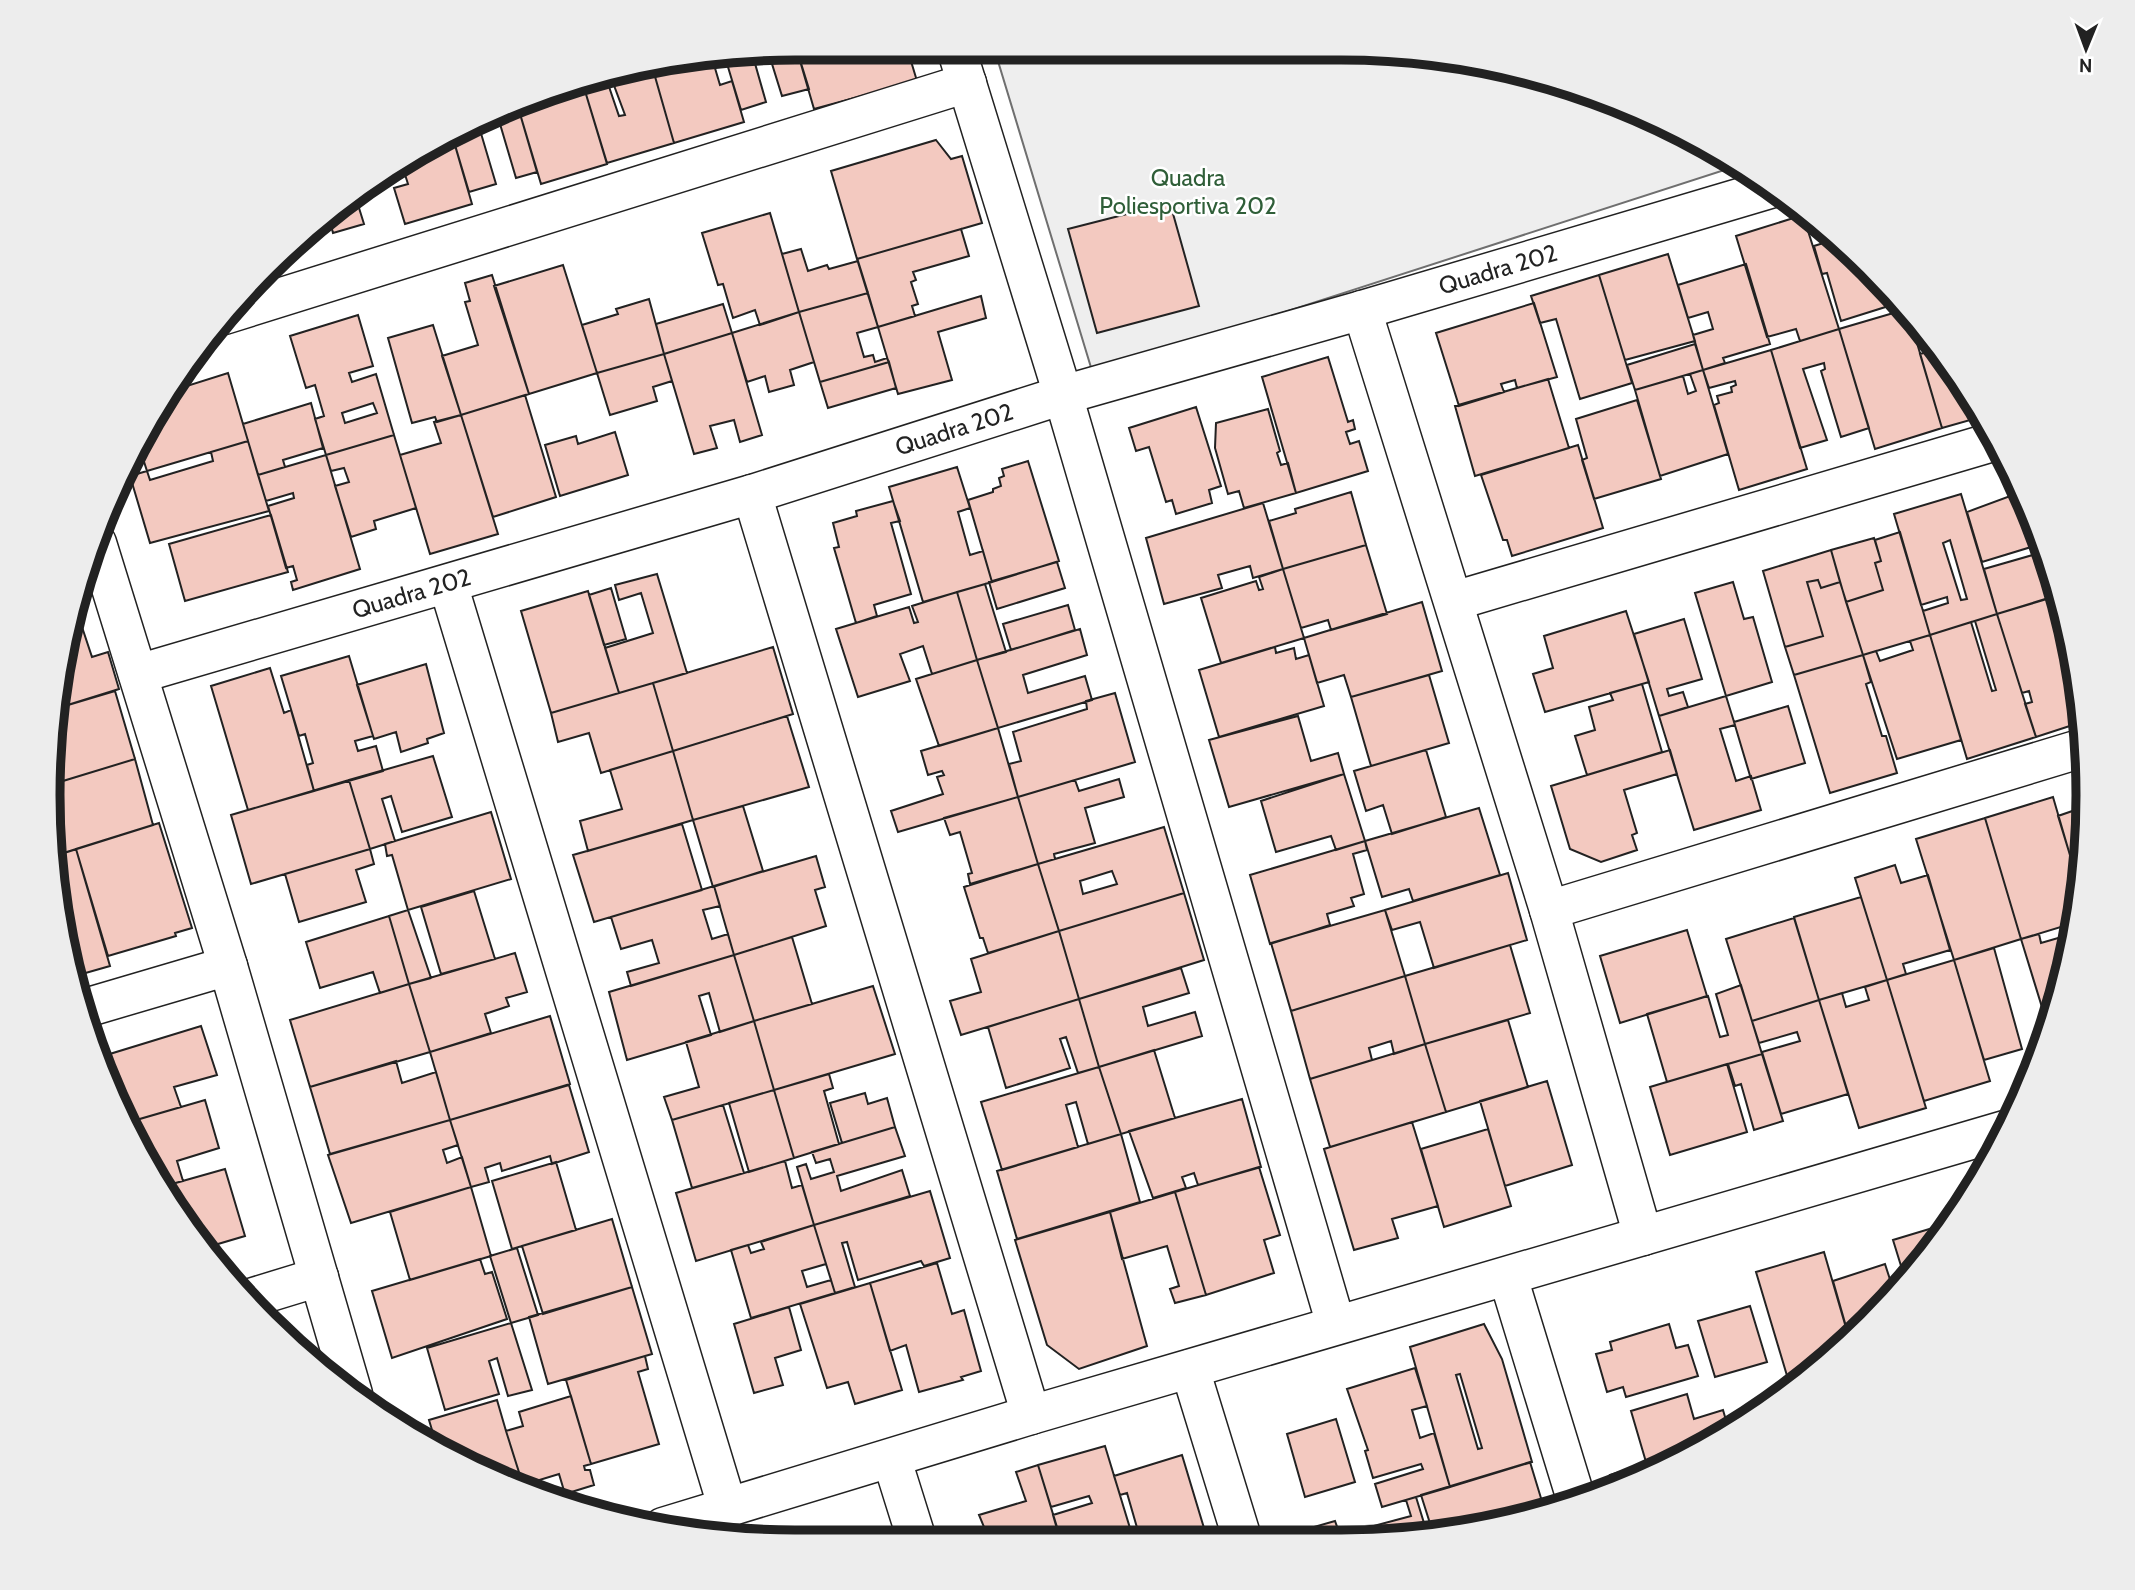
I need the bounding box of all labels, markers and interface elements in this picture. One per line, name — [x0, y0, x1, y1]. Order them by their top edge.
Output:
north arrow — [2051, 14, 2121, 84]
text: N — [2079, 54, 2093, 77]
park label: Quadra Poliesportiva 202 — [1099, 163, 1277, 220]
street label: Quadra 202 — [1435, 238, 1561, 300]
street label: Quadra 202 — [891, 397, 1017, 462]
street label: Quadra 202 — [349, 562, 474, 624]

